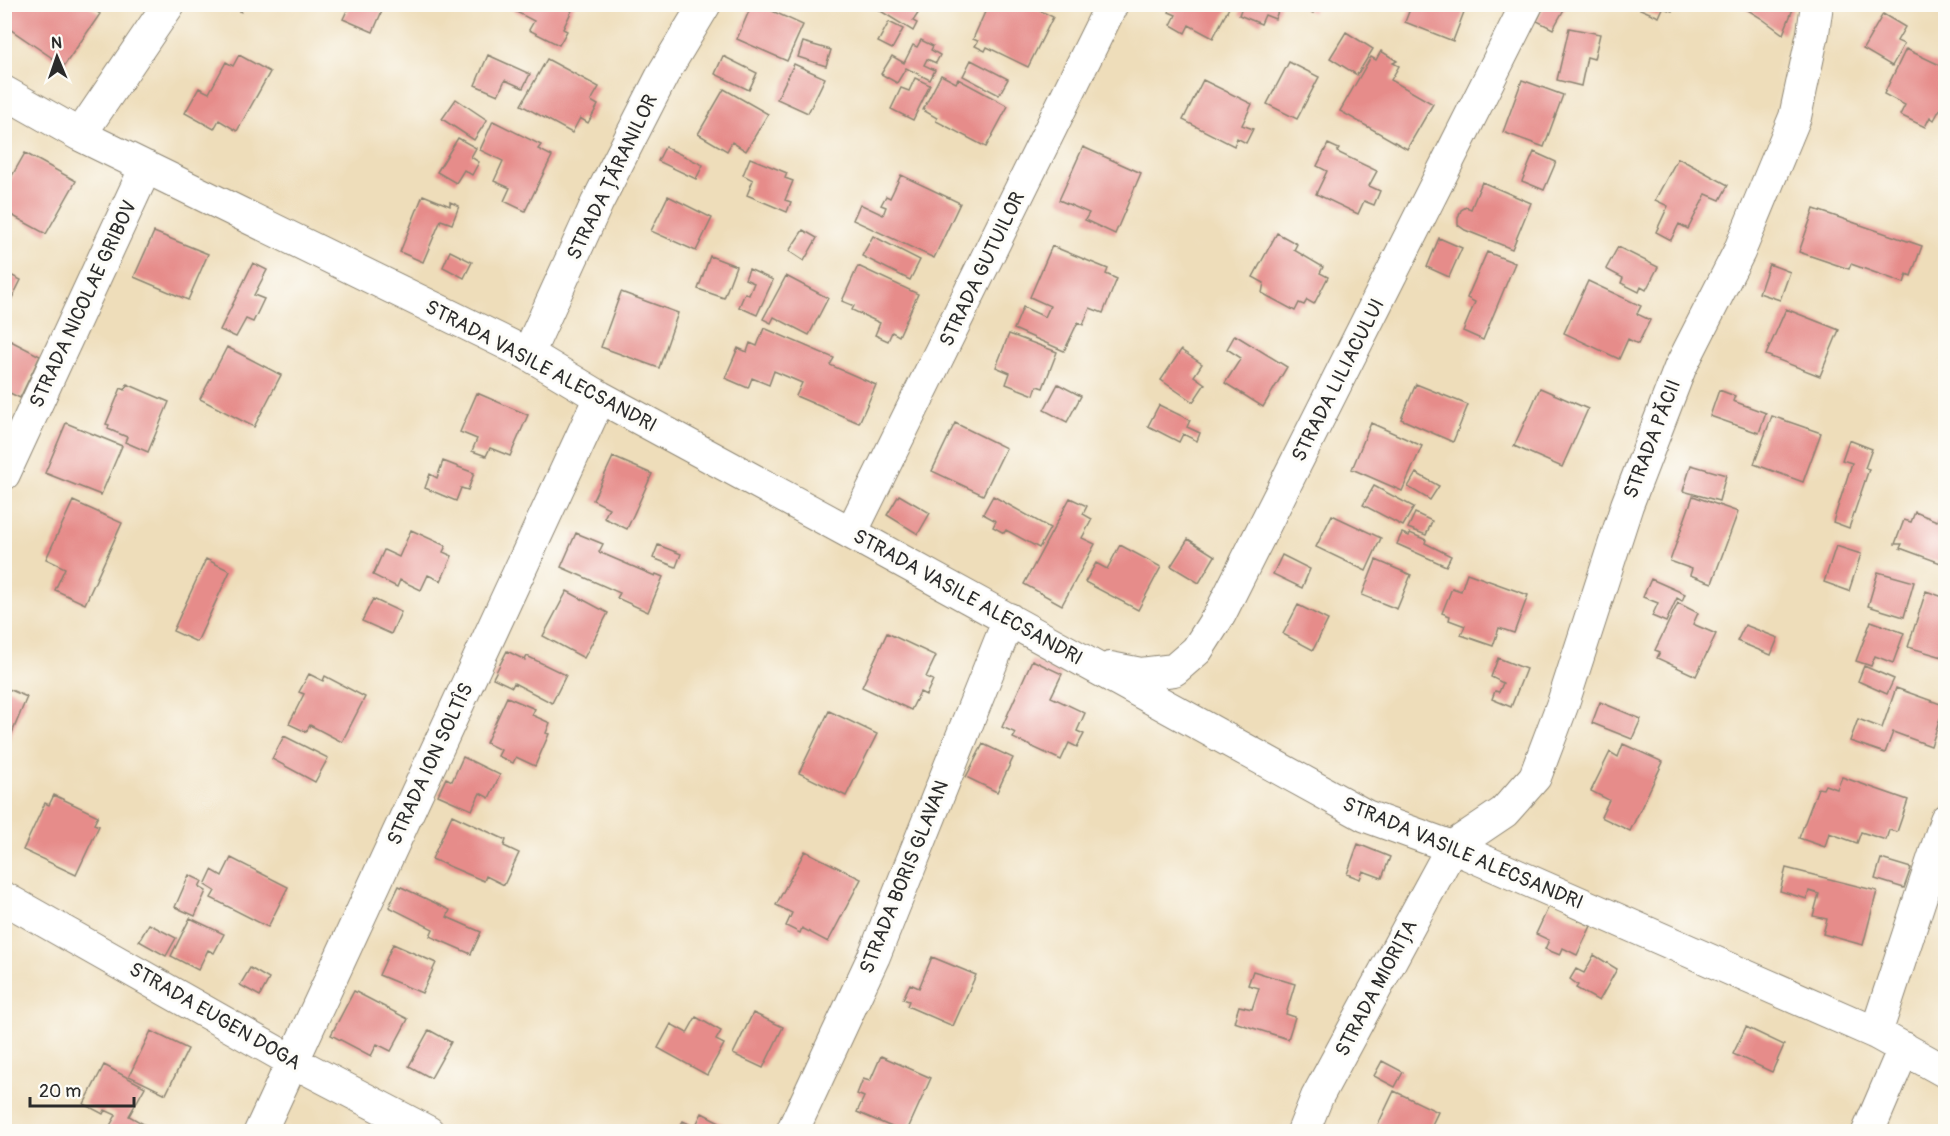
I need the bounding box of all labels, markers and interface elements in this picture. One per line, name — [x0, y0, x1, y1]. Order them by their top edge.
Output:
north arrow — [27, 27, 87, 87]
text: N — [51, 33, 62, 53]
street label: STRADA ȚĂRANILOR — [561, 90, 663, 264]
street label: STRADA GUTUILOR — [934, 187, 1030, 351]
street label: STRADA NICOLAE GRIBOV — [24, 196, 142, 412]
street label: STRADA VASILE ALECSANDRI — [421, 294, 661, 438]
street label: STRADA LILIACULUI — [1286, 294, 1390, 466]
street label: STRADA PĂCII — [1618, 376, 1686, 502]
street label: STRADA VASILE ALECSANDRI — [849, 523, 1087, 671]
street label: STRADA ION SOLTÎS — [381, 679, 479, 849]
street label: STRADA BORIS GLAVAN — [854, 777, 954, 977]
street label: STRADA VASILE ALECSANDRI — [1339, 791, 1587, 915]
street label: STRADA MIORIȚA — [1329, 915, 1423, 1061]
street label: STRADA EUGEN DOGA — [125, 957, 305, 1075]
scale bar — [30, 1070, 134, 1108]
text: 20 m — [39, 1080, 81, 1103]

